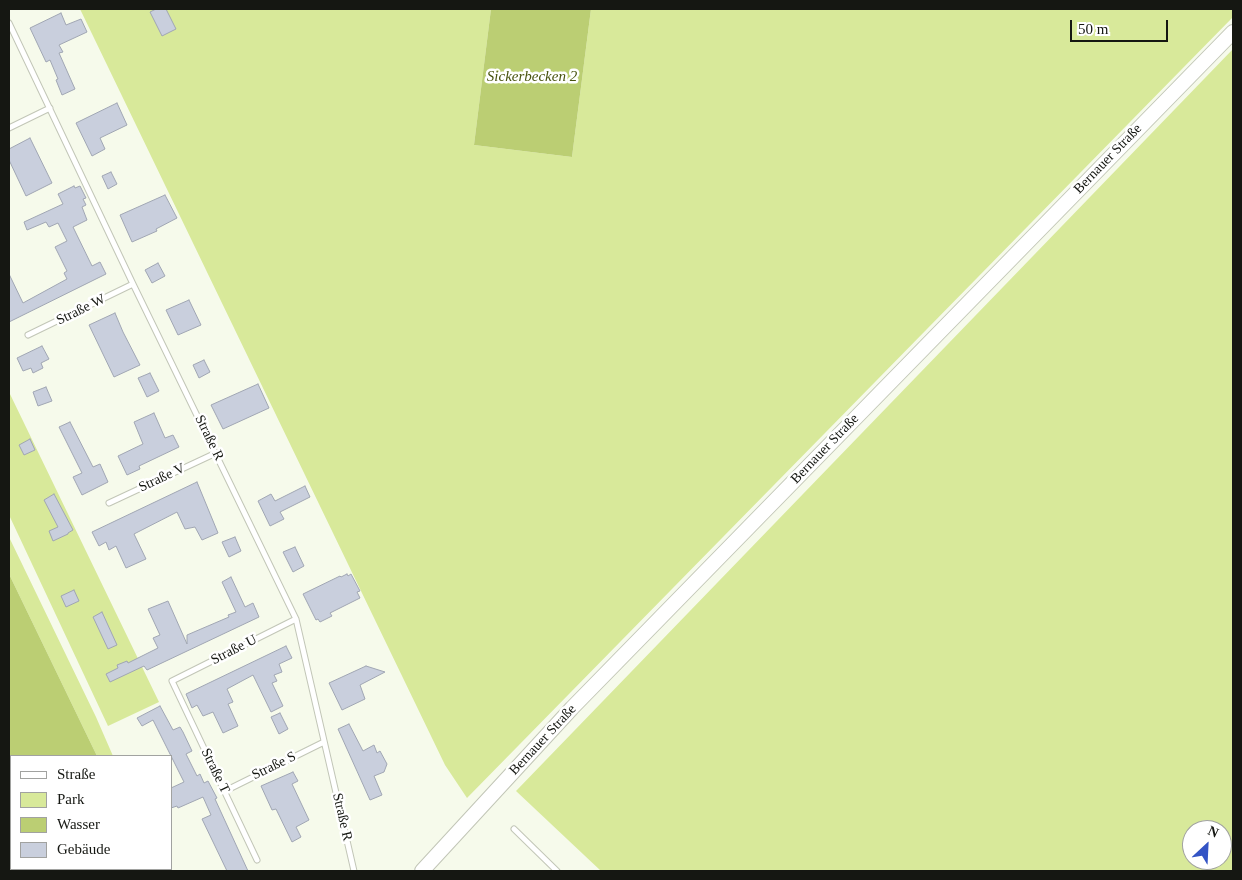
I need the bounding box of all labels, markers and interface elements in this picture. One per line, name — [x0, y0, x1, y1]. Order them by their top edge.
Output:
scale bar — [1072, 10, 1170, 42]
text: 50 m — [1078, 21, 1108, 37]
water label: Sickerbecken 2 — [487, 68, 577, 86]
street label: Bernauer Straße — [1071, 121, 1145, 197]
street label: Straße W — [54, 291, 108, 329]
street label: Bernauer Straße — [788, 411, 862, 487]
street label: Straße R — [191, 412, 227, 464]
street label: Straße V — [136, 460, 188, 496]
street label: Straße U — [208, 631, 260, 669]
street label: Bernauer Straße — [506, 701, 580, 779]
street label: Straße T — [197, 746, 233, 796]
street label: Straße S — [249, 748, 299, 784]
legend — [10, 755, 172, 870]
text: Straße — [57, 766, 95, 782]
text: Park — [57, 791, 85, 807]
street label: Straße R — [328, 791, 356, 843]
text: Wasser — [57, 816, 100, 832]
north arrow — [1182, 820, 1232, 870]
text: N — [1205, 823, 1221, 841]
text: Gebäude — [57, 841, 110, 857]

